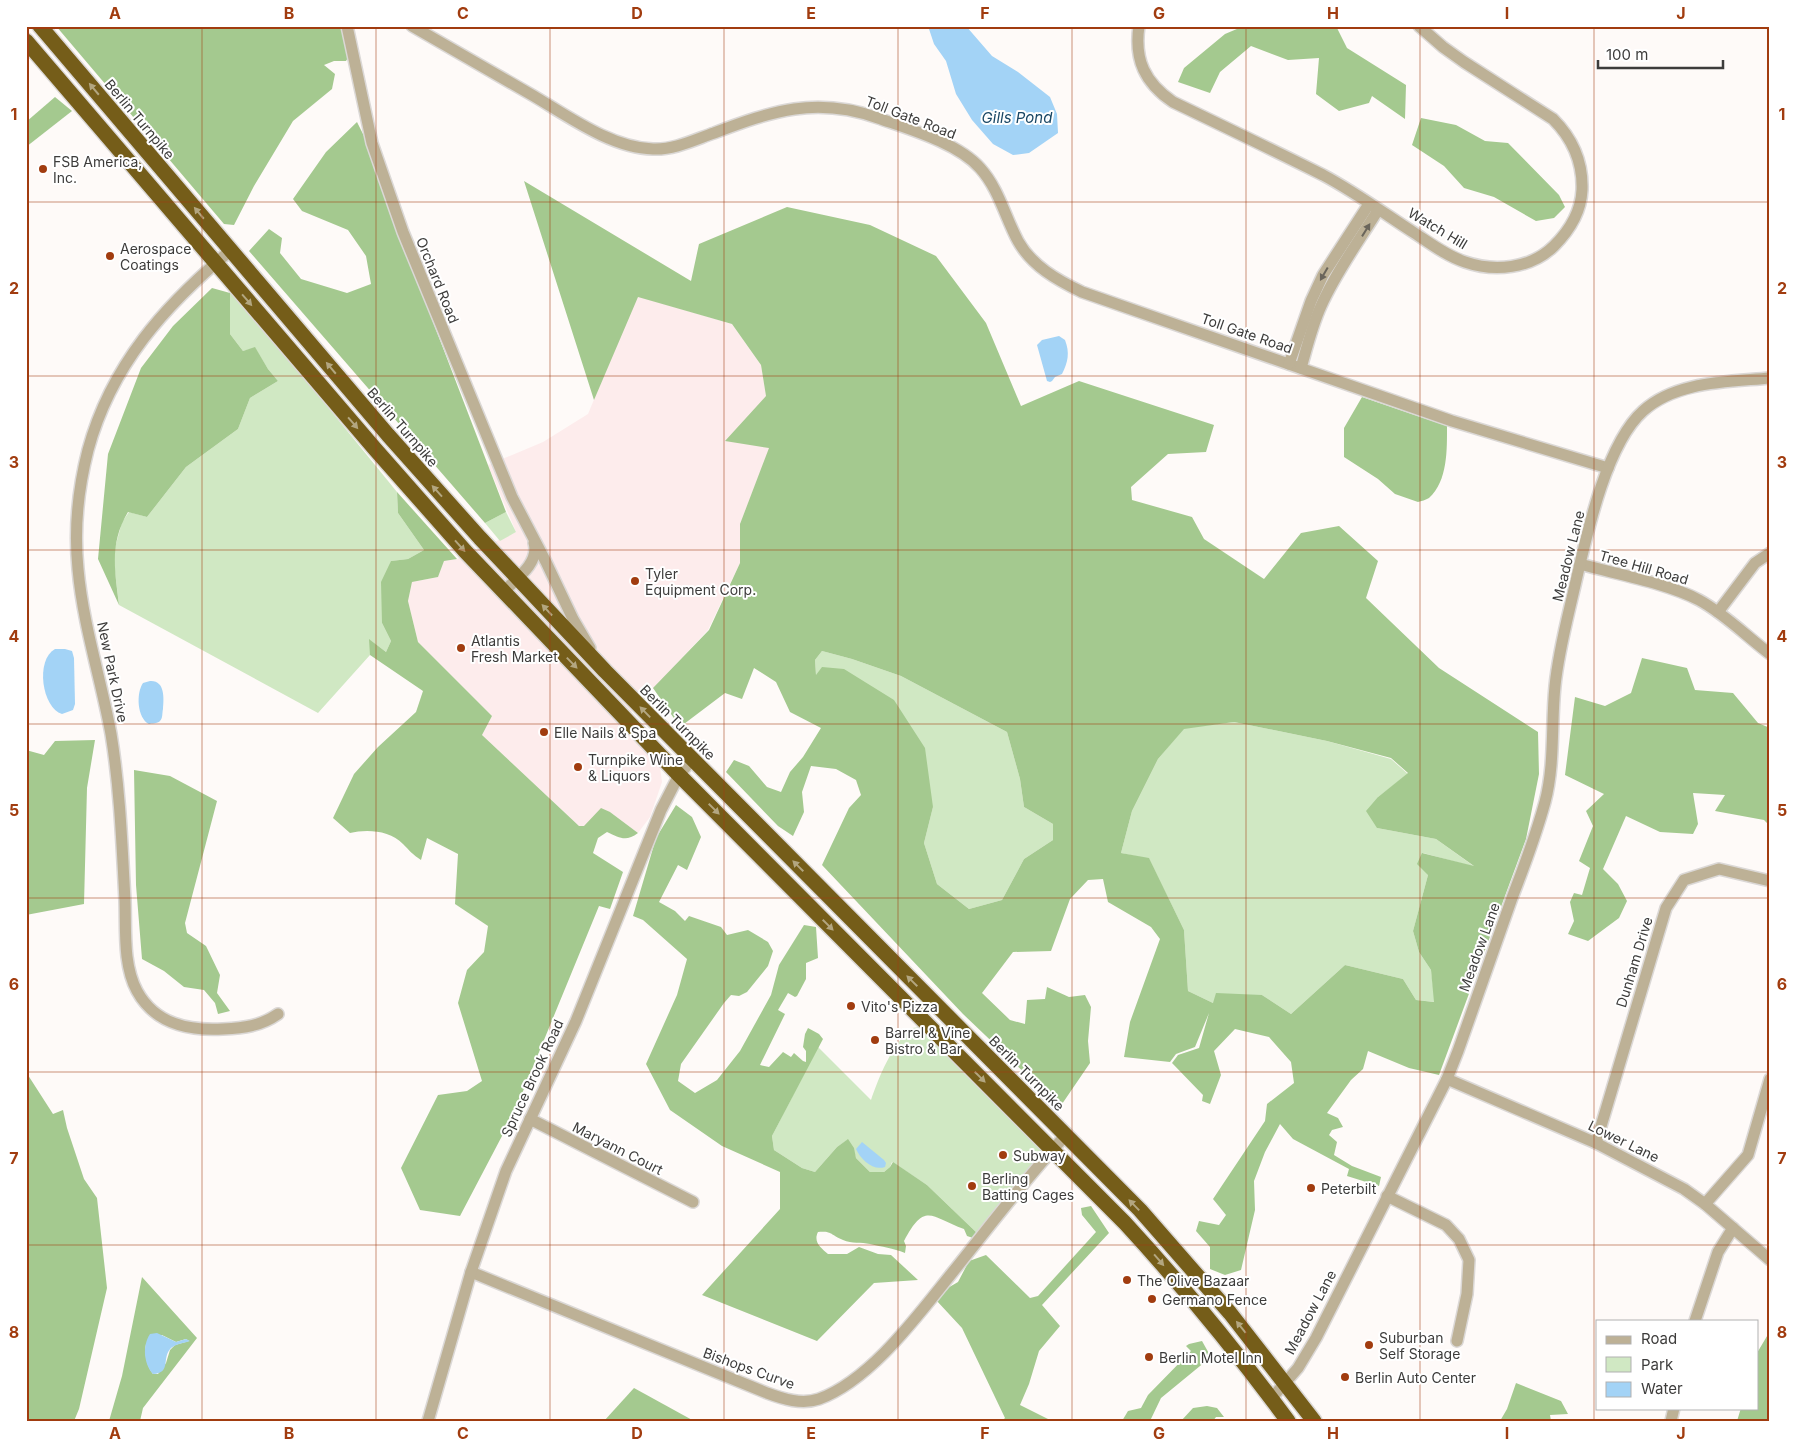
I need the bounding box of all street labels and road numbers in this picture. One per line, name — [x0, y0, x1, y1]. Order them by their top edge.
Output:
street label: Berlin Turnpike — [102, 75, 178, 163]
street label: Toll Gate Road — [863, 92, 959, 142]
street label: Watch Hill — [1405, 204, 1471, 252]
street label: Orchard Road — [413, 235, 463, 325]
street label: Toll Gate Road — [1199, 309, 1295, 357]
street label: Berlin Turnpike — [364, 384, 442, 470]
street label: Meadow Lane — [1548, 509, 1588, 603]
street label: Tree Hill Road — [1598, 546, 1690, 588]
street label: New Park Drive — [94, 620, 132, 724]
street label: Berlin Turnpike — [637, 681, 719, 763]
street label: Meadow Lane — [1455, 900, 1503, 994]
street label: Dunham Drive — [1612, 915, 1656, 1009]
street label: Spruce Brook Road — [497, 1017, 567, 1139]
street label: Berlin Turnpike — [986, 1032, 1068, 1114]
street label: Lower Lane — [1586, 1117, 1662, 1165]
street label: Maryann Court — [570, 1118, 666, 1178]
street label: Meadow Lane — [1281, 1267, 1339, 1357]
street label: Bishops Curve — [701, 1344, 797, 1392]

